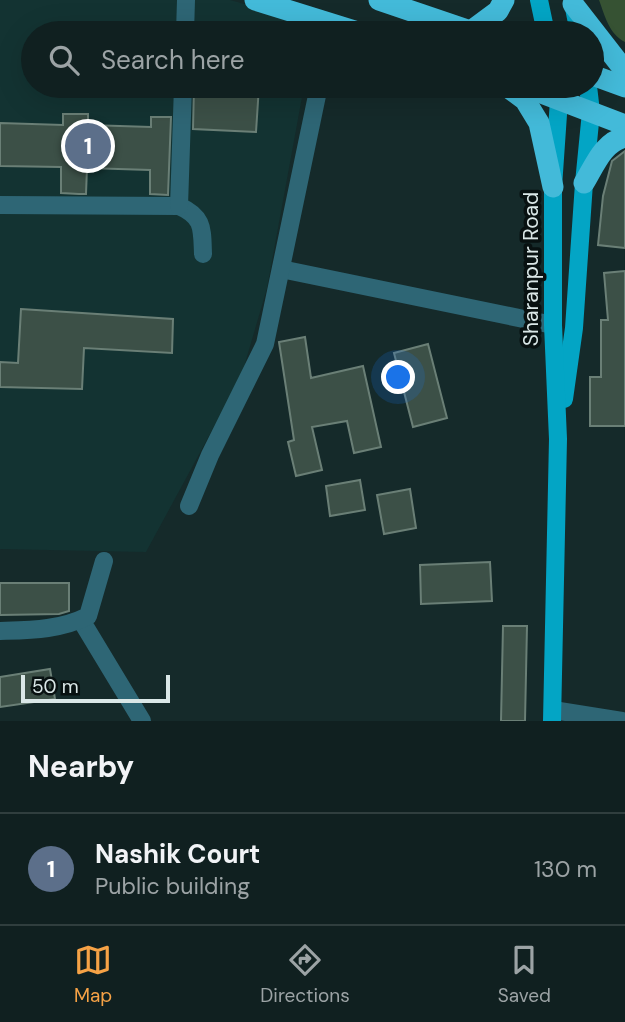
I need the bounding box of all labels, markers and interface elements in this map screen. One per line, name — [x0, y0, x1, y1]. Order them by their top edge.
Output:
search box — [21, 21, 604, 98]
icon: search — [45, 41, 83, 79]
text: Search here — [101, 43, 244, 77]
pin: 1 — [65, 120, 111, 172]
street label: Sharanpur Road — [517, 192, 545, 346]
your location — [381, 360, 415, 394]
scale bar — [21, 672, 170, 704]
text: 50 m — [32, 674, 79, 699]
text: Nearby — [28, 747, 134, 786]
text: Nashik Court — [95, 837, 260, 871]
text: 1 — [47, 854, 55, 884]
text: 130 m — [534, 854, 597, 884]
text: Public building — [95, 871, 250, 901]
tab: Map — [74, 941, 112, 1008]
tab: Directions — [260, 941, 350, 1008]
tab: Saved — [498, 941, 551, 1008]

